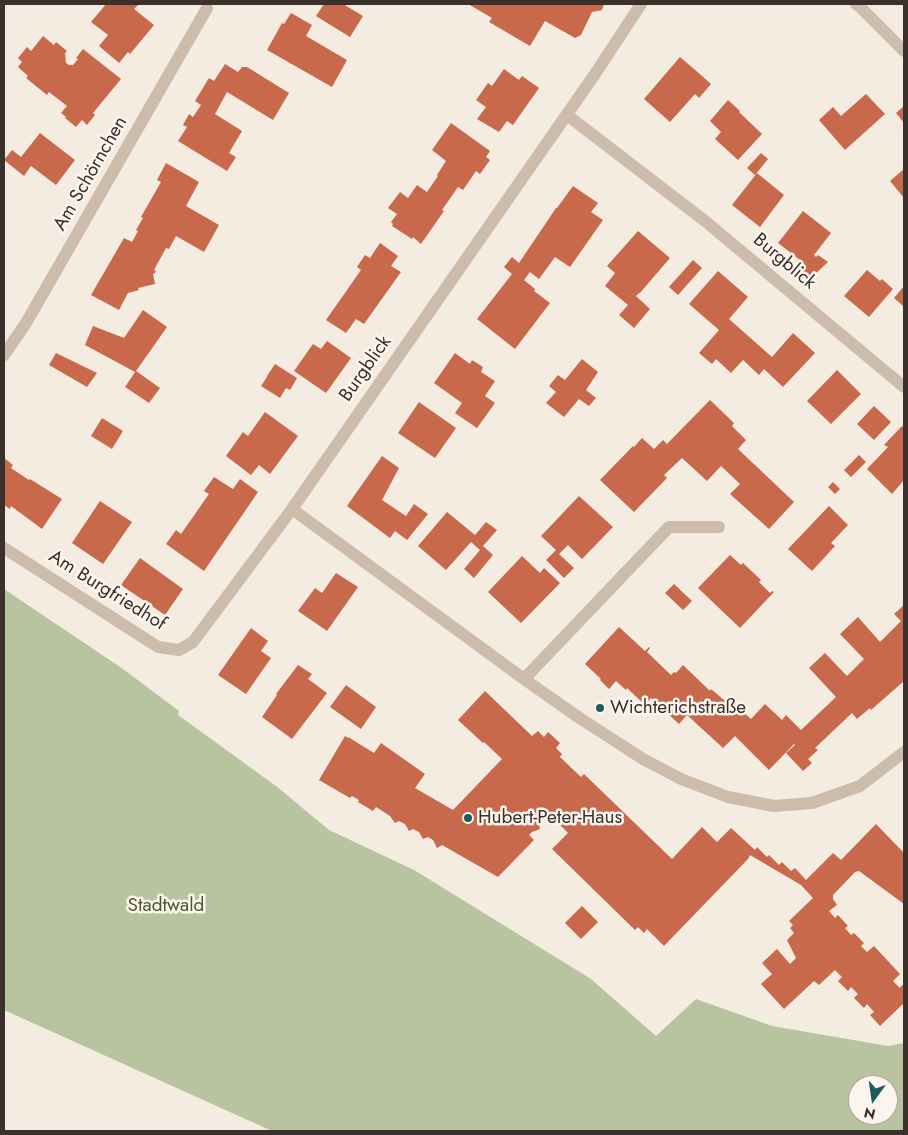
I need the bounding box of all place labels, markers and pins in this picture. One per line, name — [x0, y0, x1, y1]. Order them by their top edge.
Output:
place label: Wichterichstraße — [610, 697, 746, 719]
marker: Wichterichstraße — [594, 702, 606, 714]
place label: Hubert-Peter-Haus — [478, 807, 622, 829]
marker: Hubert-Peter-Haus — [462, 812, 474, 824]

